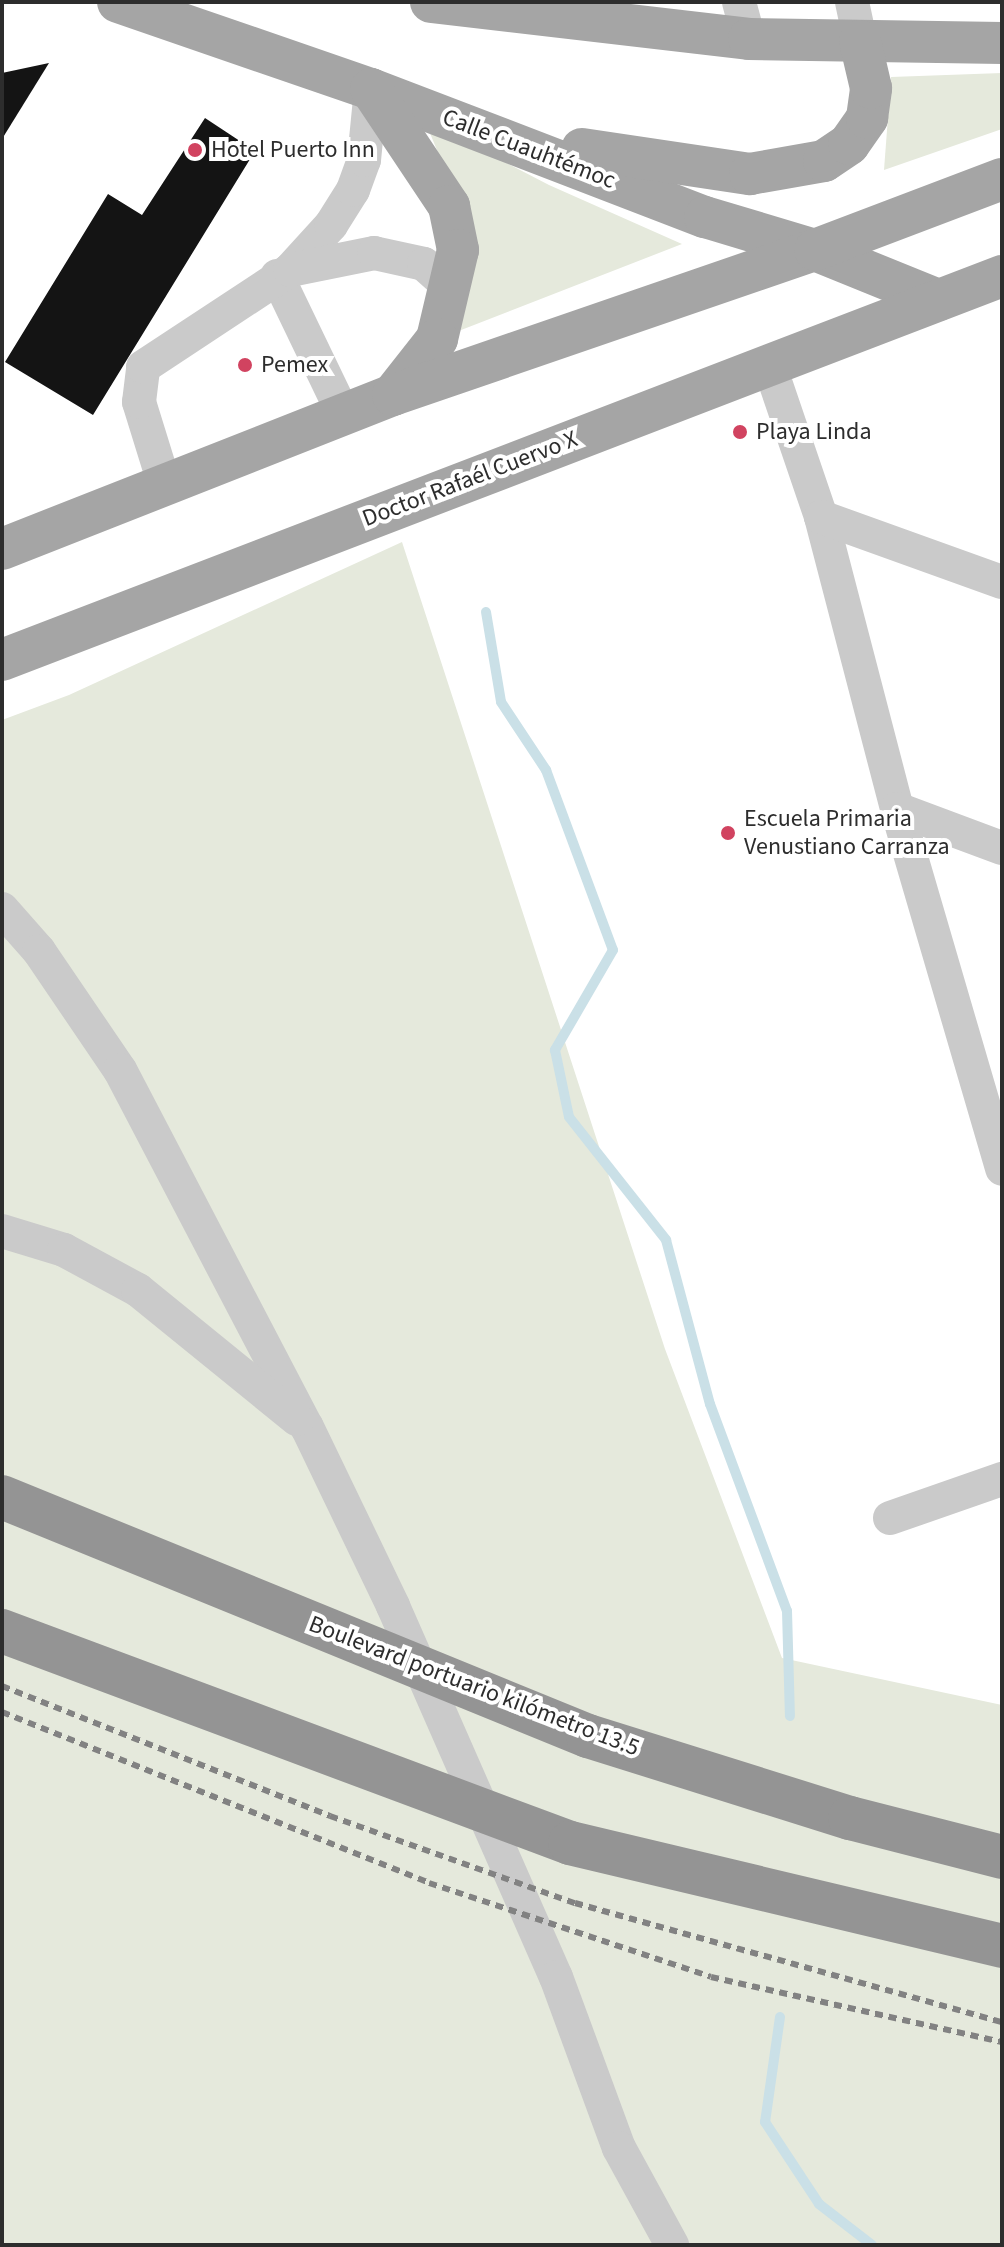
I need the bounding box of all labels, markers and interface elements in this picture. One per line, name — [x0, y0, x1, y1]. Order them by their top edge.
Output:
street label: Calle Cuauhtémoc — [438, 103, 620, 195]
place label: Hotel Puerto Inn — [211, 136, 375, 164]
marker: Hotel Puerto Inn — [186, 141, 204, 159]
place label: Pemex — [261, 351, 328, 379]
marker: Pemex — [236, 356, 254, 374]
place label: Playa Linda — [756, 418, 872, 446]
marker: Playa Linda — [731, 423, 749, 441]
street label: Doctor Rafaél Cuervo X — [358, 425, 582, 533]
place label: Escuela Primaria Venustiano Carranza — [744, 805, 950, 861]
marker: Escuela Primaria Venustiano Carranza — [719, 824, 737, 842]
street label: Boulevard portuario kilómetro 13.5 — [305, 1610, 643, 1762]

